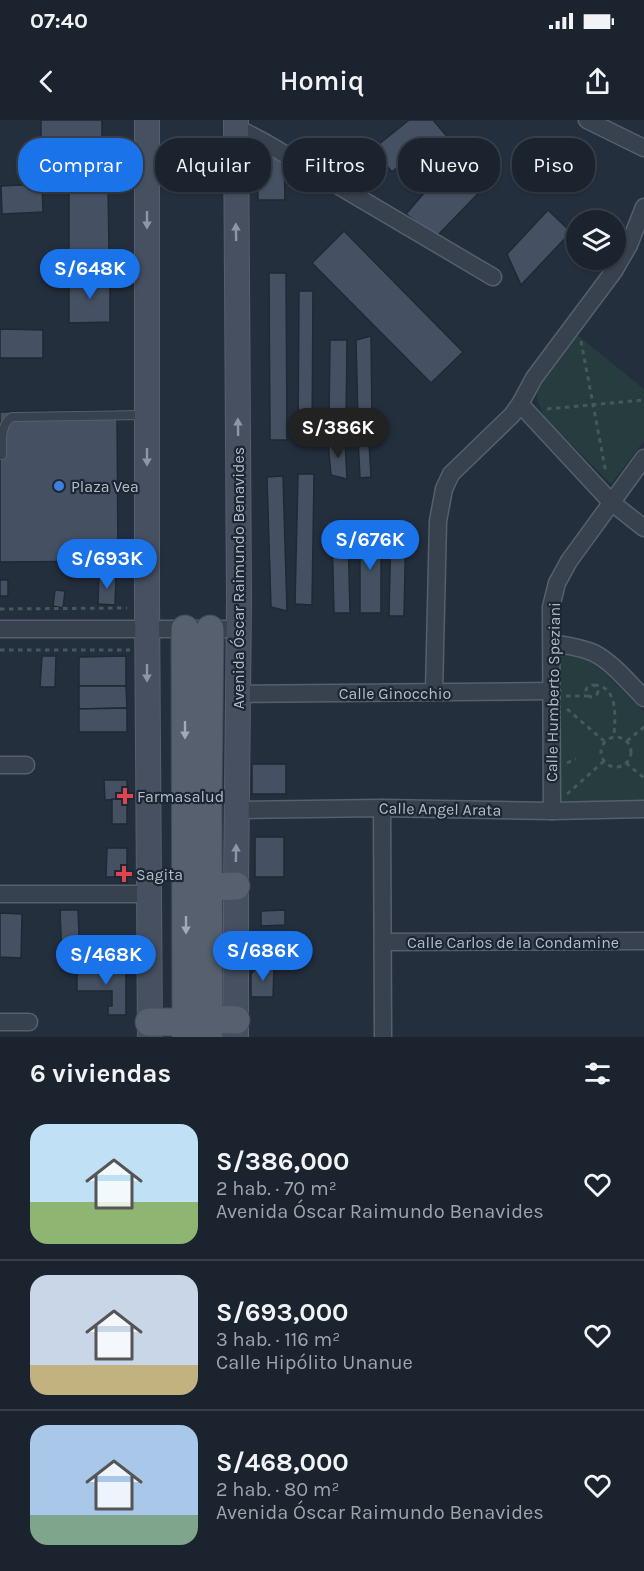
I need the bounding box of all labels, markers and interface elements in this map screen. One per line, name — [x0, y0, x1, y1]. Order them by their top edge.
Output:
text: 07:40 — [30, 8, 88, 34]
icon: back — [30, 65, 63, 98]
text: Homiq — [280, 65, 364, 97]
icon: share — [581, 65, 614, 98]
chip: Comprar — [18, 138, 143, 192]
chip: Alquilar — [155, 138, 271, 192]
chip: Filtros — [283, 138, 386, 192]
chip: Nuevo — [398, 138, 500, 192]
chip: Piso — [512, 138, 595, 192]
map controls — [566, 210, 626, 270]
button: layers — [566, 210, 626, 270]
one-way arrow — [142, 211, 152, 230]
one-way arrow — [231, 222, 241, 241]
pin: S/648K — [41, 249, 139, 300]
text: S/648K — [54, 257, 126, 280]
pin: S/386K — [289, 408, 387, 459]
text: S/386K — [302, 416, 374, 439]
one-way arrow — [233, 417, 243, 436]
street label: Avenida Óscar Raimundo Benavides — [229, 447, 248, 709]
one-way arrow — [142, 448, 152, 467]
place label: Plaza Vea — [71, 477, 139, 496]
marker: Plaza Vea — [52, 479, 66, 493]
pin: S/676K — [321, 520, 419, 571]
text: S/676K — [335, 528, 405, 551]
pin: S/693K — [58, 539, 156, 590]
text: S/693K — [71, 547, 143, 570]
street label: Calle Humberto Speziani — [542, 602, 564, 782]
one-way arrow — [142, 664, 152, 683]
street label: Calle Ginocchio — [339, 684, 451, 703]
one-way arrow — [180, 720, 190, 739]
place label: Farmasalud — [137, 787, 224, 806]
marker: Farmasalud — [118, 789, 132, 803]
street label: Calle Angel Arata — [379, 798, 501, 820]
one-way arrow — [231, 843, 241, 862]
place label: Sagita — [136, 865, 183, 884]
marker: Sagita — [117, 867, 131, 881]
one-way arrow — [181, 915, 191, 934]
pin: S/686K — [214, 931, 312, 982]
street label: Calle Carlos de la Condamine — [407, 933, 619, 952]
pin: S/468K — [57, 935, 155, 986]
text: S/686K — [227, 939, 299, 962]
text: S/468K — [70, 943, 142, 966]
icon: filters — [581, 1057, 614, 1090]
text: 6 viviendas — [30, 1058, 171, 1089]
text: S/386,000 — [216, 1146, 350, 1177]
icon: home — [78, 1148, 150, 1220]
icon: heart — [581, 1168, 614, 1201]
text: 2 hab. · 70 m² — [216, 1177, 337, 1200]
text: Avenida Óscar Raimundo Benavides — [216, 1200, 544, 1223]
text: S/693,000 — [216, 1297, 349, 1328]
icon: home — [78, 1299, 150, 1371]
icon: heart — [581, 1319, 614, 1352]
text: 3 hab. · 116 m² — [216, 1328, 340, 1351]
text: Calle Hipólito Unanue — [216, 1351, 413, 1374]
text: S/468,000 — [216, 1447, 349, 1478]
icon: home — [78, 1449, 150, 1521]
icon: heart — [581, 1469, 614, 1502]
text: 2 hab. · 80 m² — [216, 1478, 340, 1501]
text: Avenida Óscar Raimundo Benavides — [216, 1501, 544, 1524]

